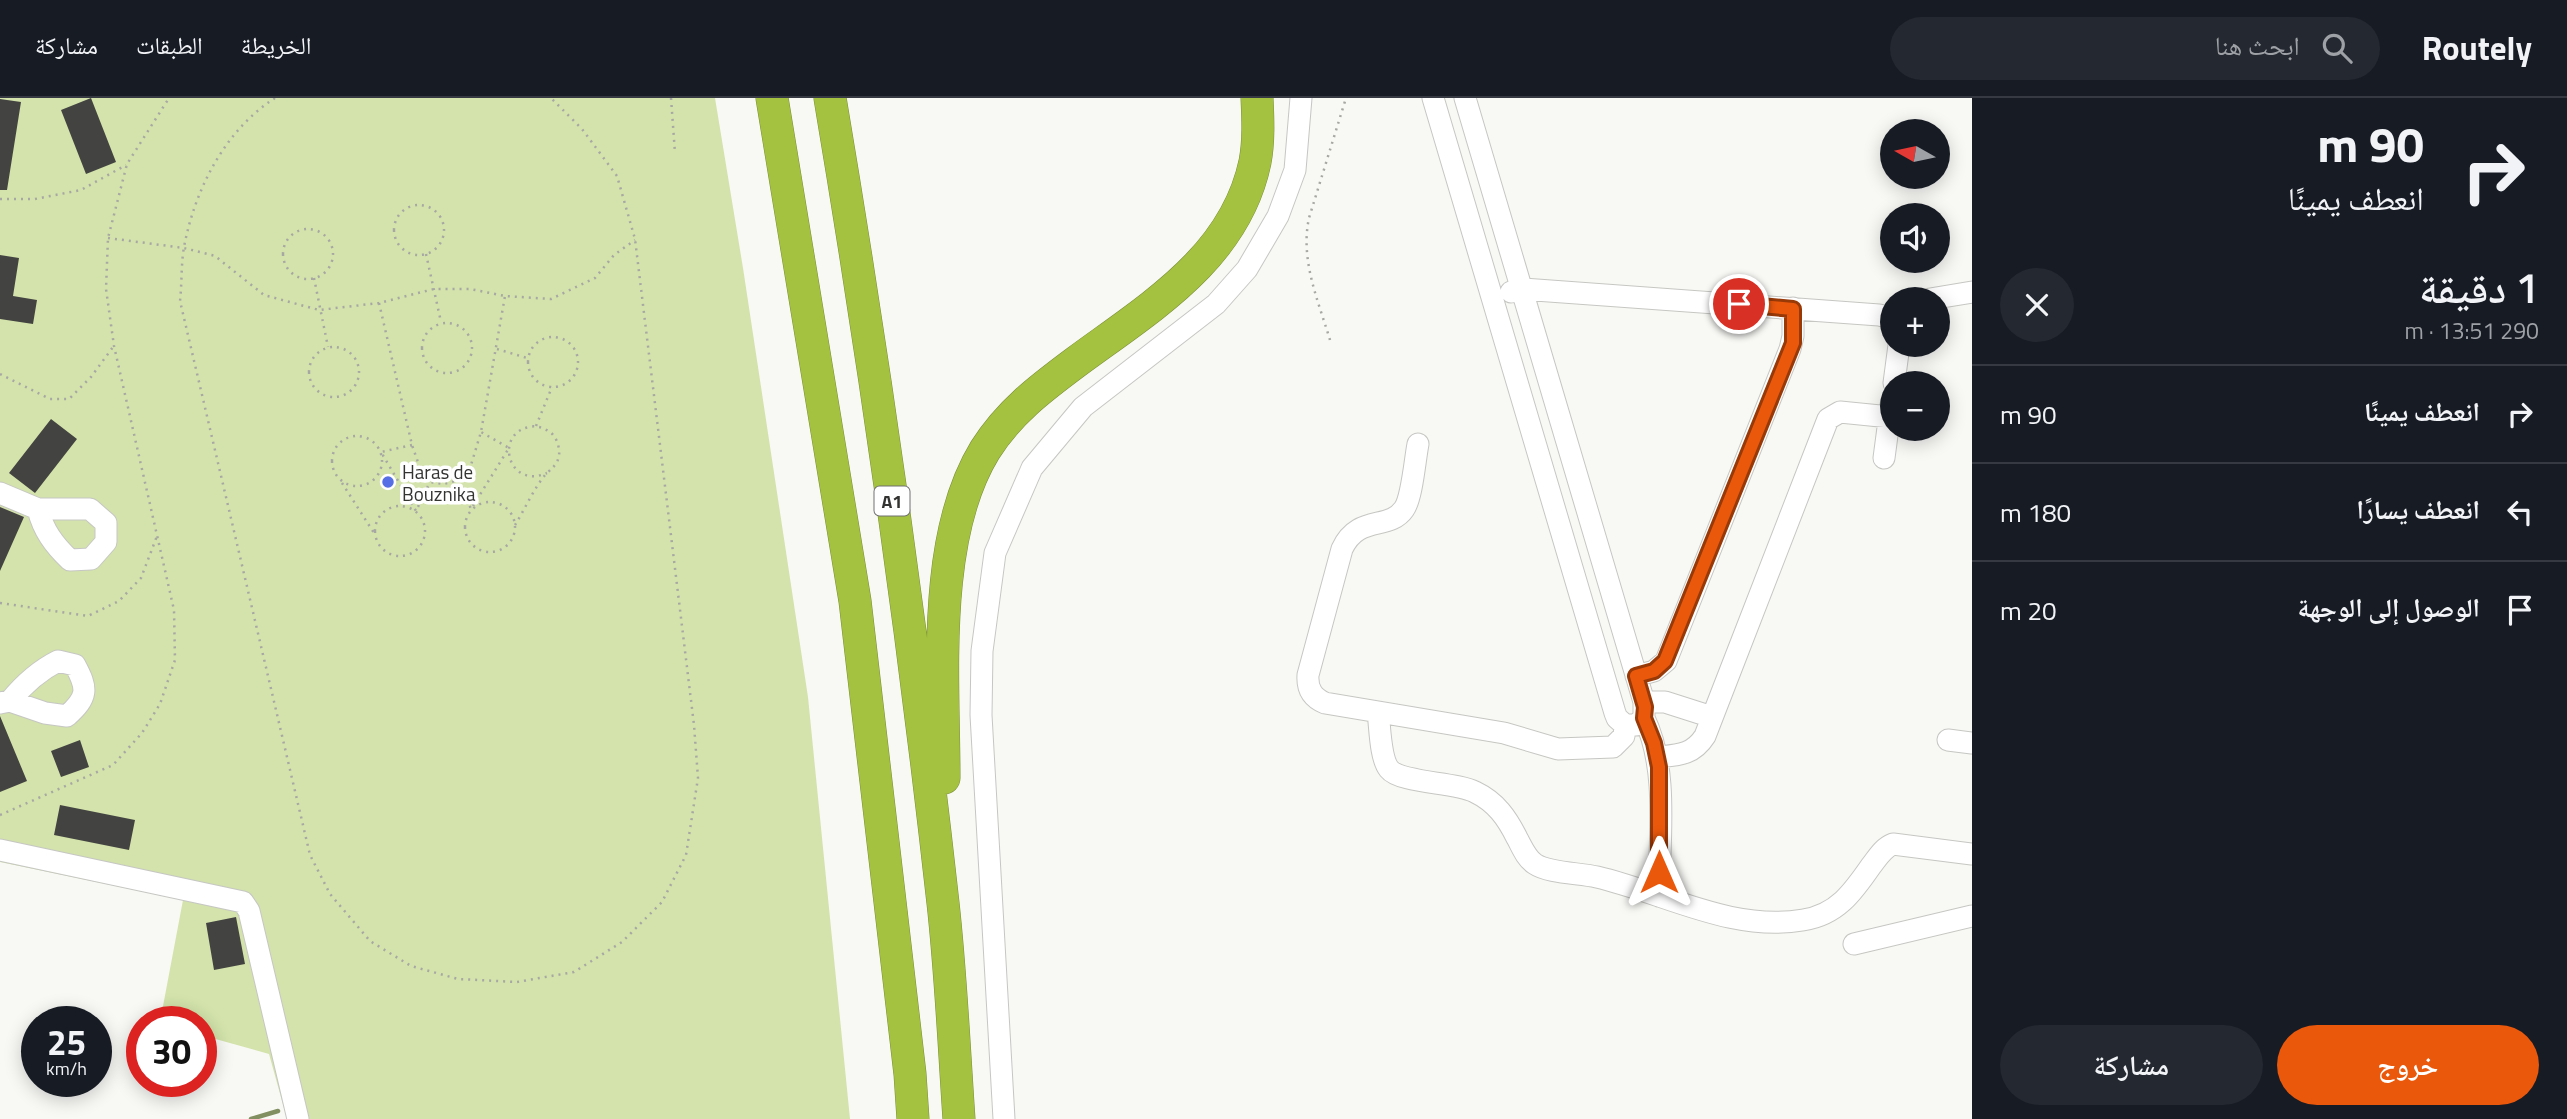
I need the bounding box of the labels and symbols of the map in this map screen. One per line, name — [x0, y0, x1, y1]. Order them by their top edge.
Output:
north arrow — [1880, 119, 1950, 189]
pin — [1709, 274, 1769, 334]
place label: Haras de Bouznika — [402, 457, 476, 508]
marker: Haras de Bouznika — [380, 474, 396, 490]
road number: A1 — [874, 486, 910, 516]
position arrow — [1622, 835, 1696, 909]
speed limit sign: 30 — [126, 1006, 217, 1097]

